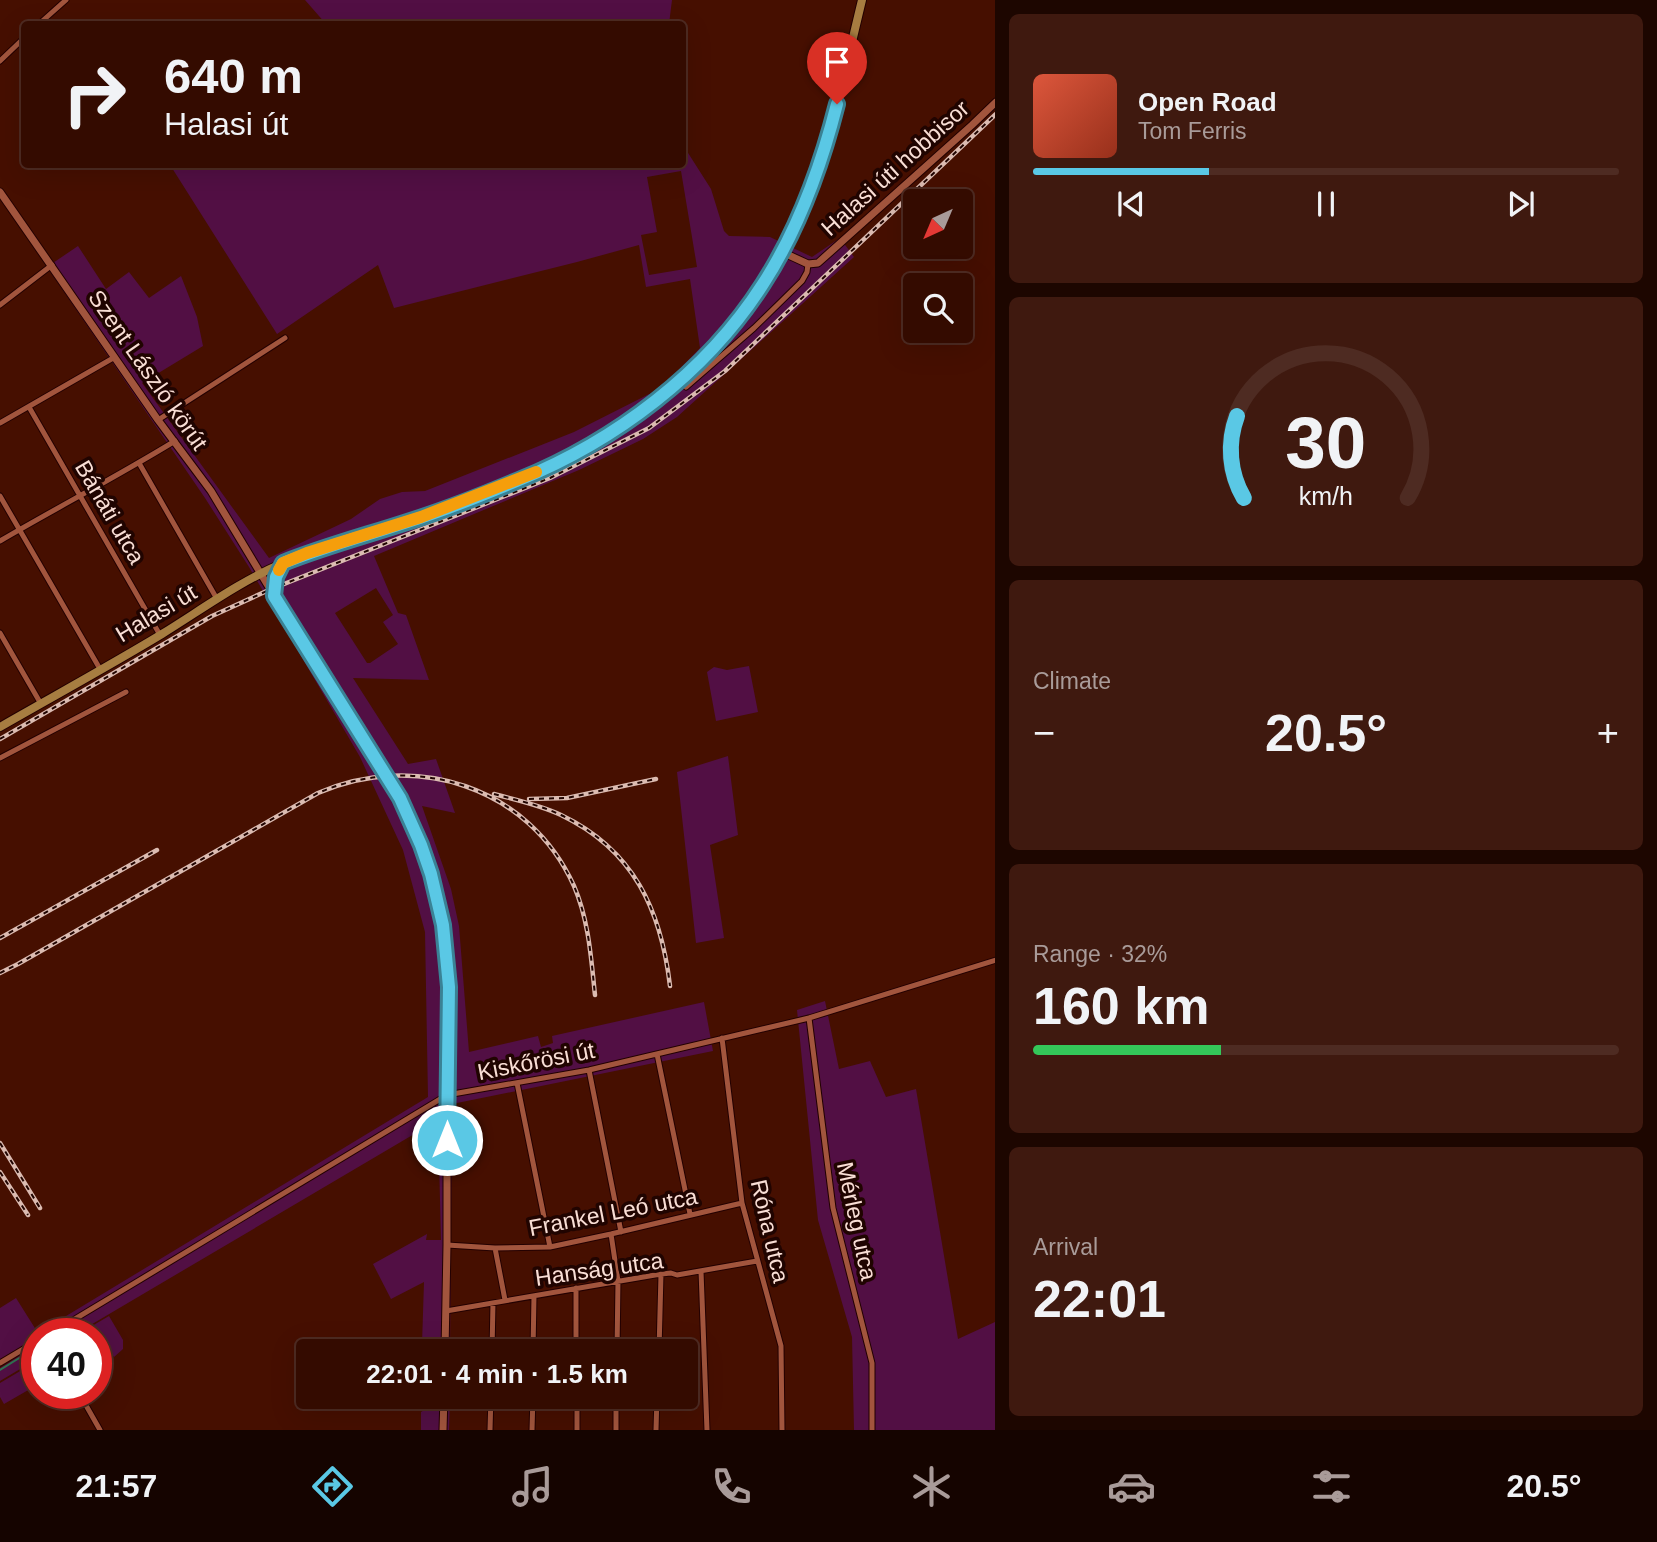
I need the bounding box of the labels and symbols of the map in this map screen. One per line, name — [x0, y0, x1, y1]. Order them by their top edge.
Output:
pin — [807, 32, 867, 104]
street label: Halasi úti hobbisor — [816, 95, 974, 241]
north arrow — [903, 189, 973, 259]
street label: Szent László körút — [83, 285, 213, 455]
street label: Bánáti utca — [70, 456, 150, 569]
street label: Halasi út — [111, 578, 202, 647]
street label: Kiskőrösi út — [475, 1037, 597, 1085]
position arrow — [410, 1103, 484, 1177]
street label: Mérleg utca — [832, 1160, 882, 1283]
street label: Róna utca — [746, 1177, 795, 1285]
street label: Frankel Leó utca — [526, 1183, 700, 1241]
street label: Hanság utca — [533, 1247, 665, 1291]
speed limit sign: 40 — [21, 1318, 112, 1409]

